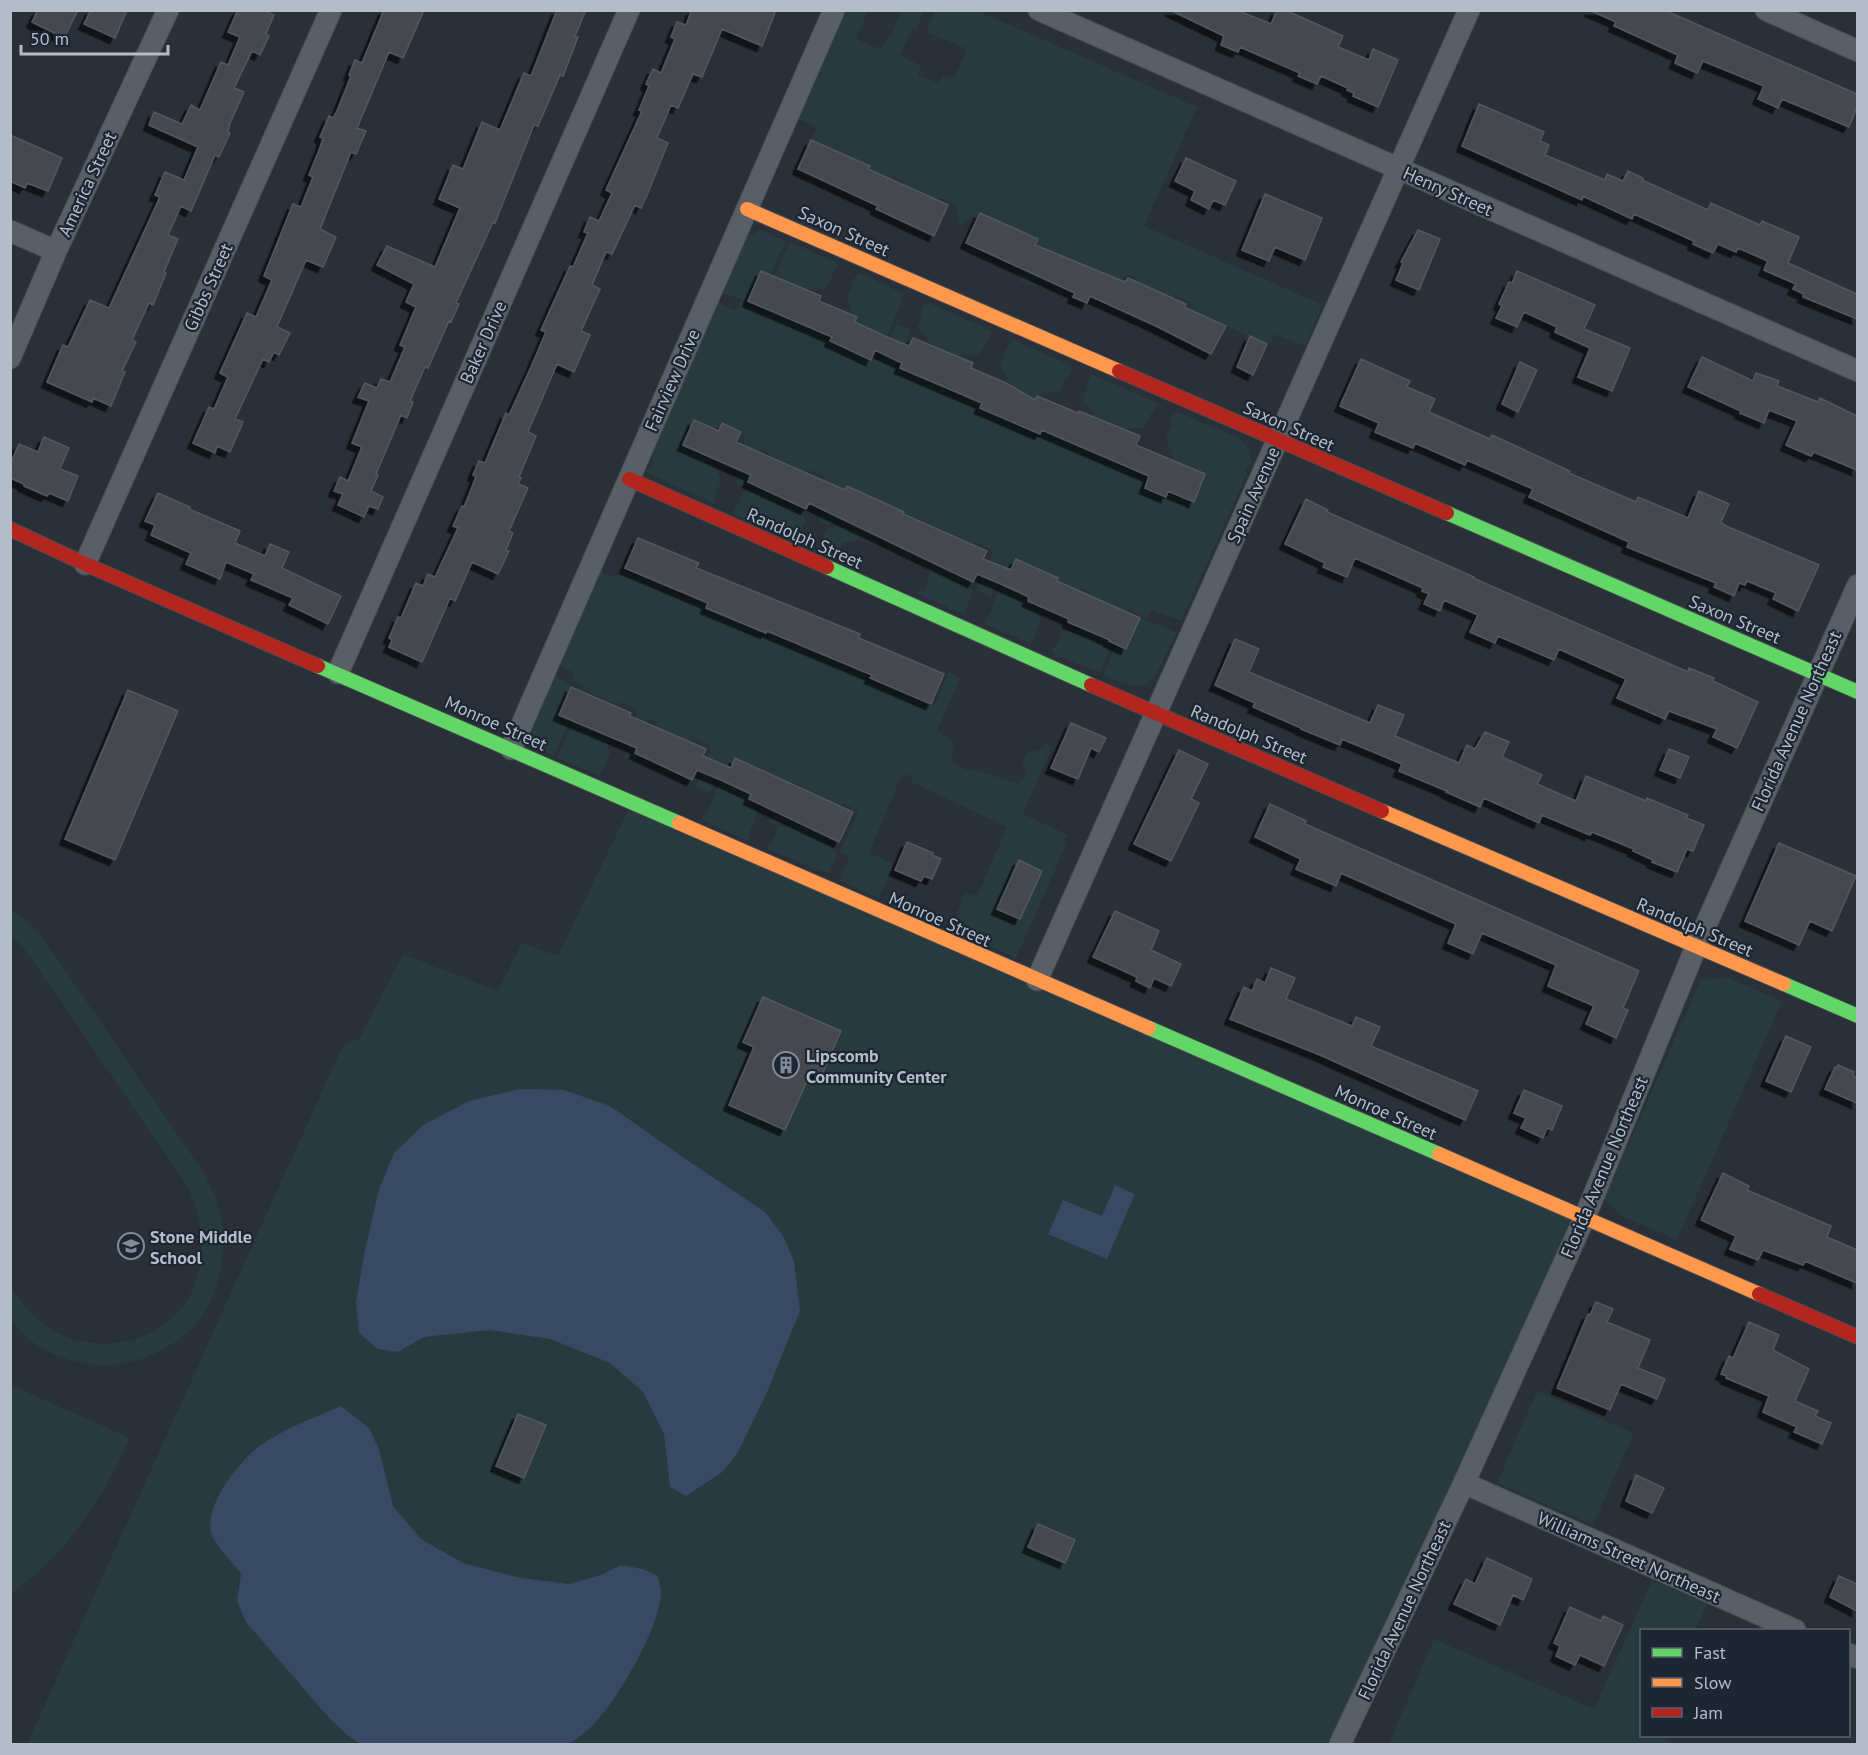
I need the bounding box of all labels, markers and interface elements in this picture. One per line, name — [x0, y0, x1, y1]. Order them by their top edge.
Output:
scale bar — [21, 18, 168, 56]
text: 50 m — [30, 27, 69, 50]
street label: America Street — [53, 128, 121, 240]
street label: Henry Street — [1400, 161, 1496, 221]
street label: Saxon Street — [795, 201, 893, 261]
street label: Gibbs Street — [178, 240, 238, 334]
street label: Baker Drive — [455, 297, 511, 387]
street label: Fairview Drive — [639, 325, 705, 435]
street label: Saxon Street — [1240, 396, 1338, 456]
street label: Spain Avenue — [1221, 443, 1285, 547]
street label: Randolph Street — [744, 502, 866, 574]
street label: Saxon Street — [1686, 589, 1784, 649]
street label: Florida Avenue Northeast — [1746, 627, 1846, 815]
street label: Monroe Street — [441, 690, 551, 756]
street label: Randolph Street — [1187, 699, 1311, 769]
street label: Monroe Street — [885, 886, 995, 952]
street label: Randolph Street — [1633, 892, 1757, 962]
place label: Lipscomb Community Center — [806, 1044, 947, 1088]
building icon: Lipscomb Community Center — [771, 1050, 801, 1080]
street label: Florida Avenue Northeast — [1555, 1073, 1653, 1261]
street label: Monroe Street — [1331, 1079, 1441, 1145]
place label: Stone Middle School — [150, 1225, 252, 1269]
school or university icon: Stone Middle School — [116, 1231, 146, 1261]
street label: Williams Street Northeast — [1534, 1506, 1724, 1608]
street label: Florida Avenue Northeast — [1352, 1517, 1456, 1703]
legend — [1640, 1629, 1850, 1737]
text: Fast — [1694, 1641, 1726, 1664]
text: Slow — [1694, 1671, 1732, 1694]
text: Jam — [1693, 1701, 1723, 1724]

